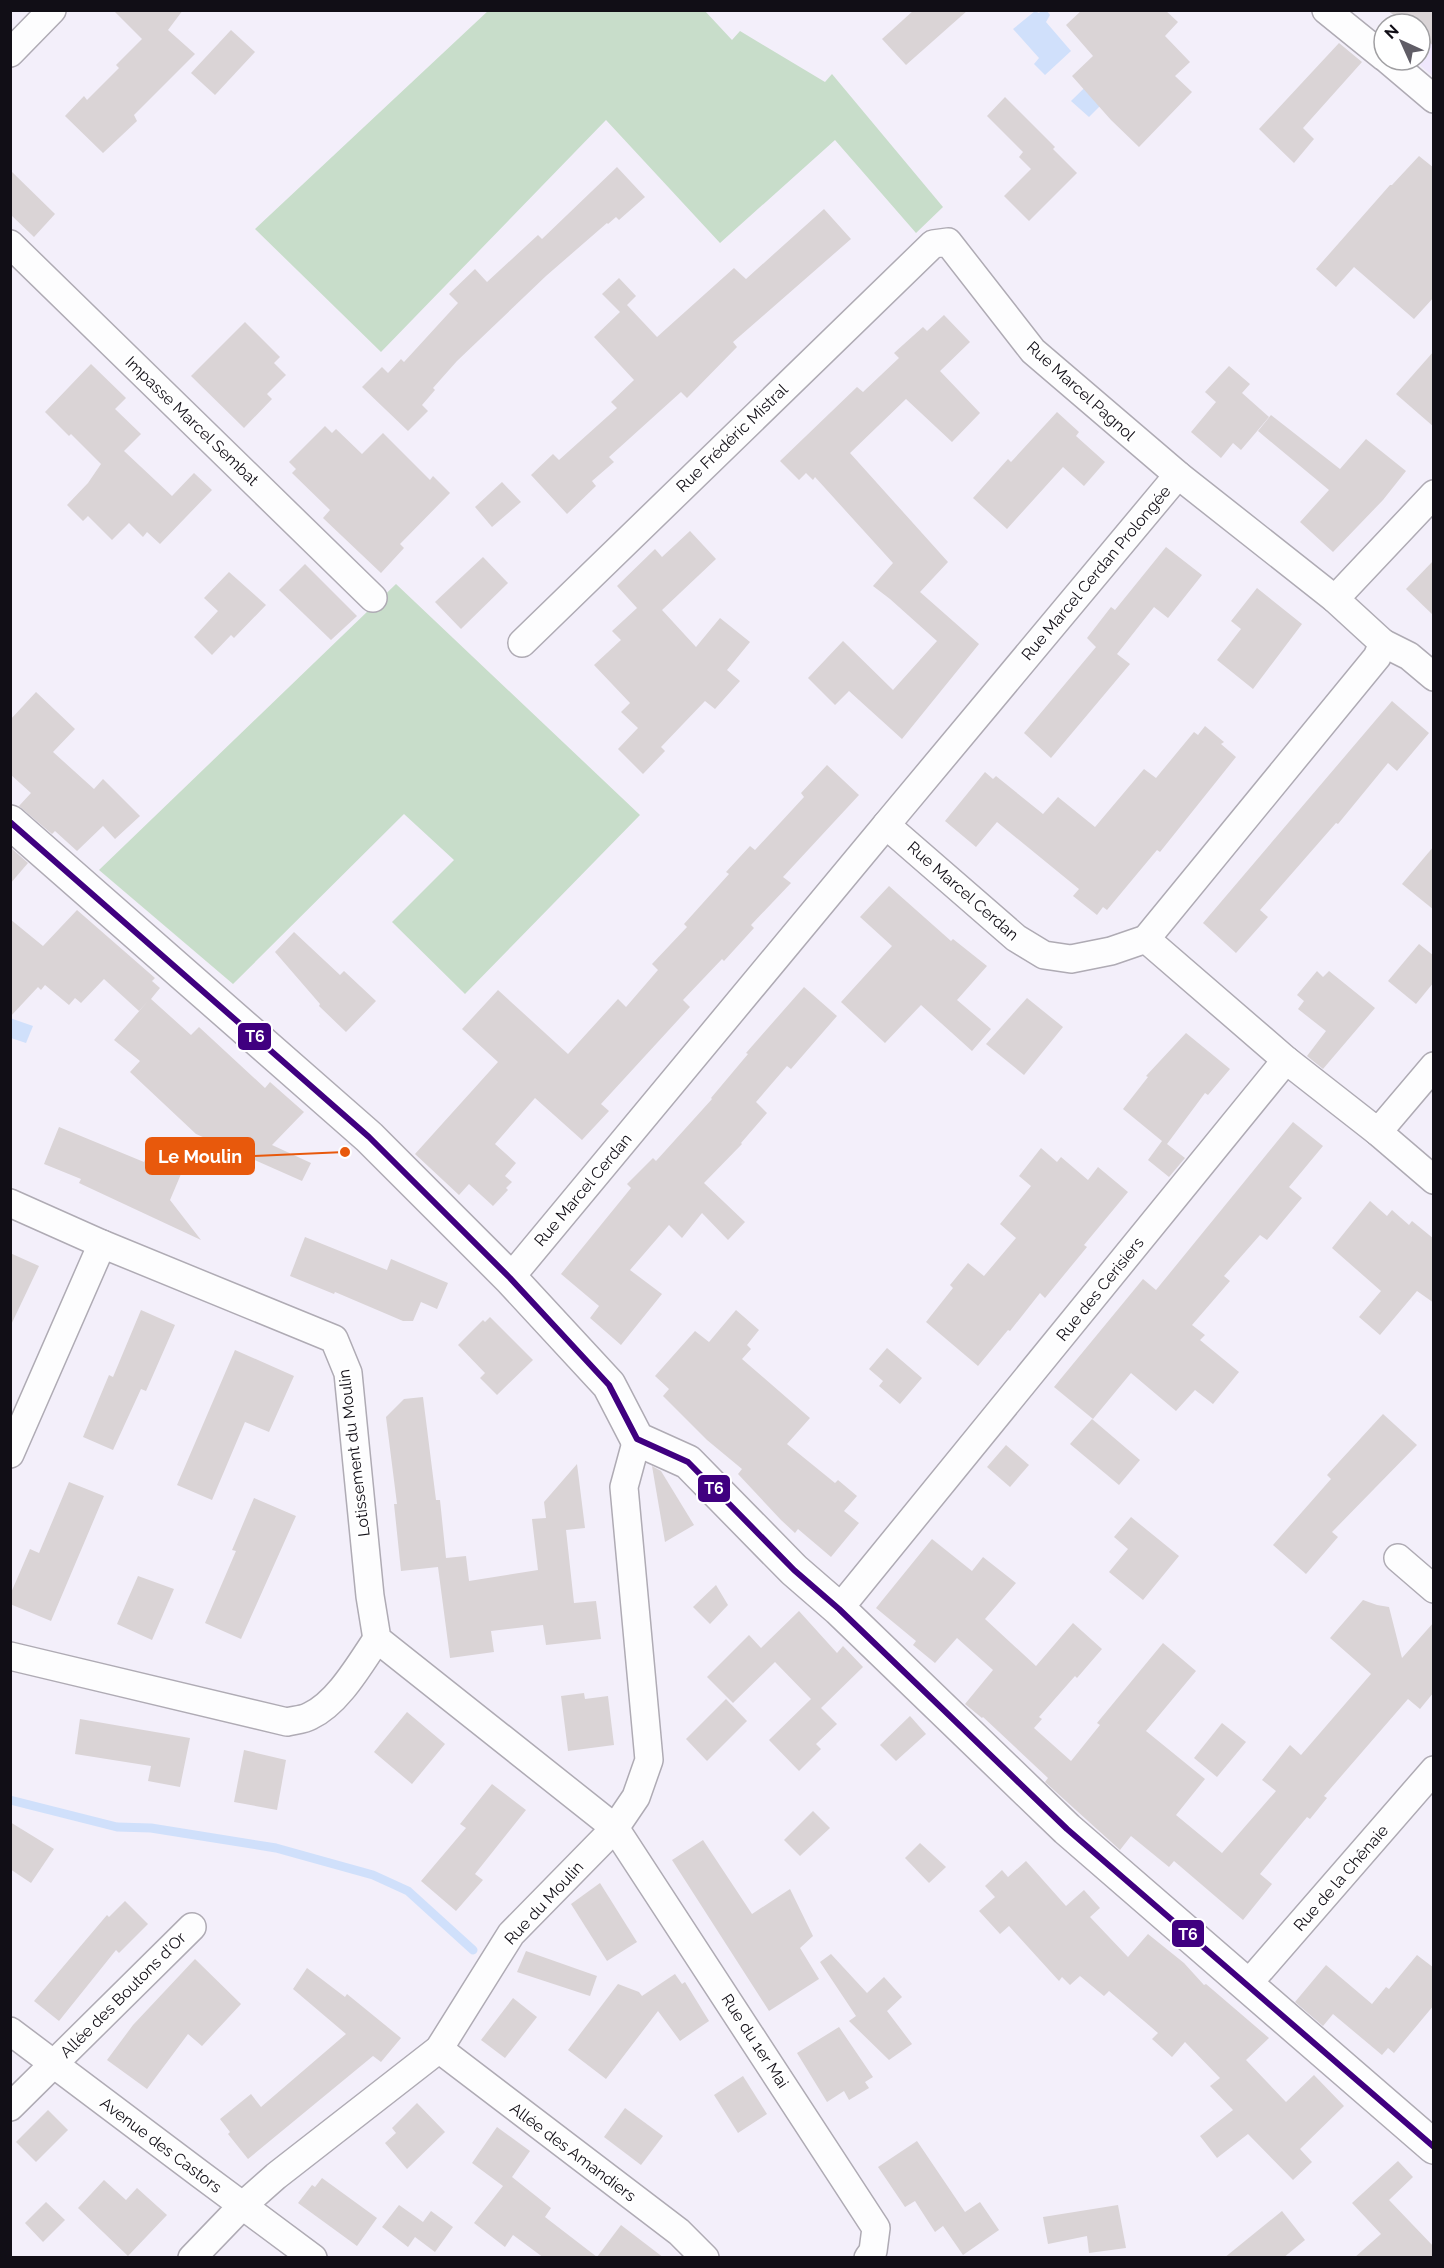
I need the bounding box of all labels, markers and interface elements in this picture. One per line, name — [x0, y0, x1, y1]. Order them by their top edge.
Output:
north arrow — [1372, 12, 1432, 72]
text: N — [1381, 21, 1403, 43]
street label: Rue Marcel Pagnol — [1023, 337, 1140, 445]
street label: Impasse Marcel Sembat — [121, 352, 263, 490]
street label: Rue Frédéric Mistral — [672, 380, 792, 496]
street label: Rue Marcel Cerdan Prolongée — [1017, 482, 1175, 664]
street label: Rue Marcel Cerdan — [904, 838, 1022, 944]
line badge: T6 — [237, 1022, 272, 1051]
text: T6 — [245, 1027, 265, 1046]
street label: Rue Marcel Cerdan — [530, 1130, 636, 1250]
callout: Le Moulin — [146, 1138, 254, 1174]
text: Le Moulin — [158, 1146, 242, 1167]
street label: Rue des Cerisiers — [1052, 1233, 1148, 1345]
street label: Lotissement du Moulin — [334, 1368, 374, 1538]
line badge: T6 — [697, 1474, 731, 1503]
text: T6 — [704, 1479, 724, 1498]
street label: Rue de la Chênaie — [1290, 1821, 1392, 1935]
street label: Rue du Moulin — [501, 1857, 587, 1949]
line badge: T6 — [1171, 1919, 1205, 1948]
text: T6 — [1178, 1925, 1198, 1944]
street label: Allée des Boutons d'Or — [56, 1928, 190, 2062]
street label: Rue du 1er Mai — [717, 1990, 793, 2092]
street label: Avenue des Castors — [97, 2093, 226, 2197]
street label: Allée des Amandiers — [506, 2098, 640, 2206]

